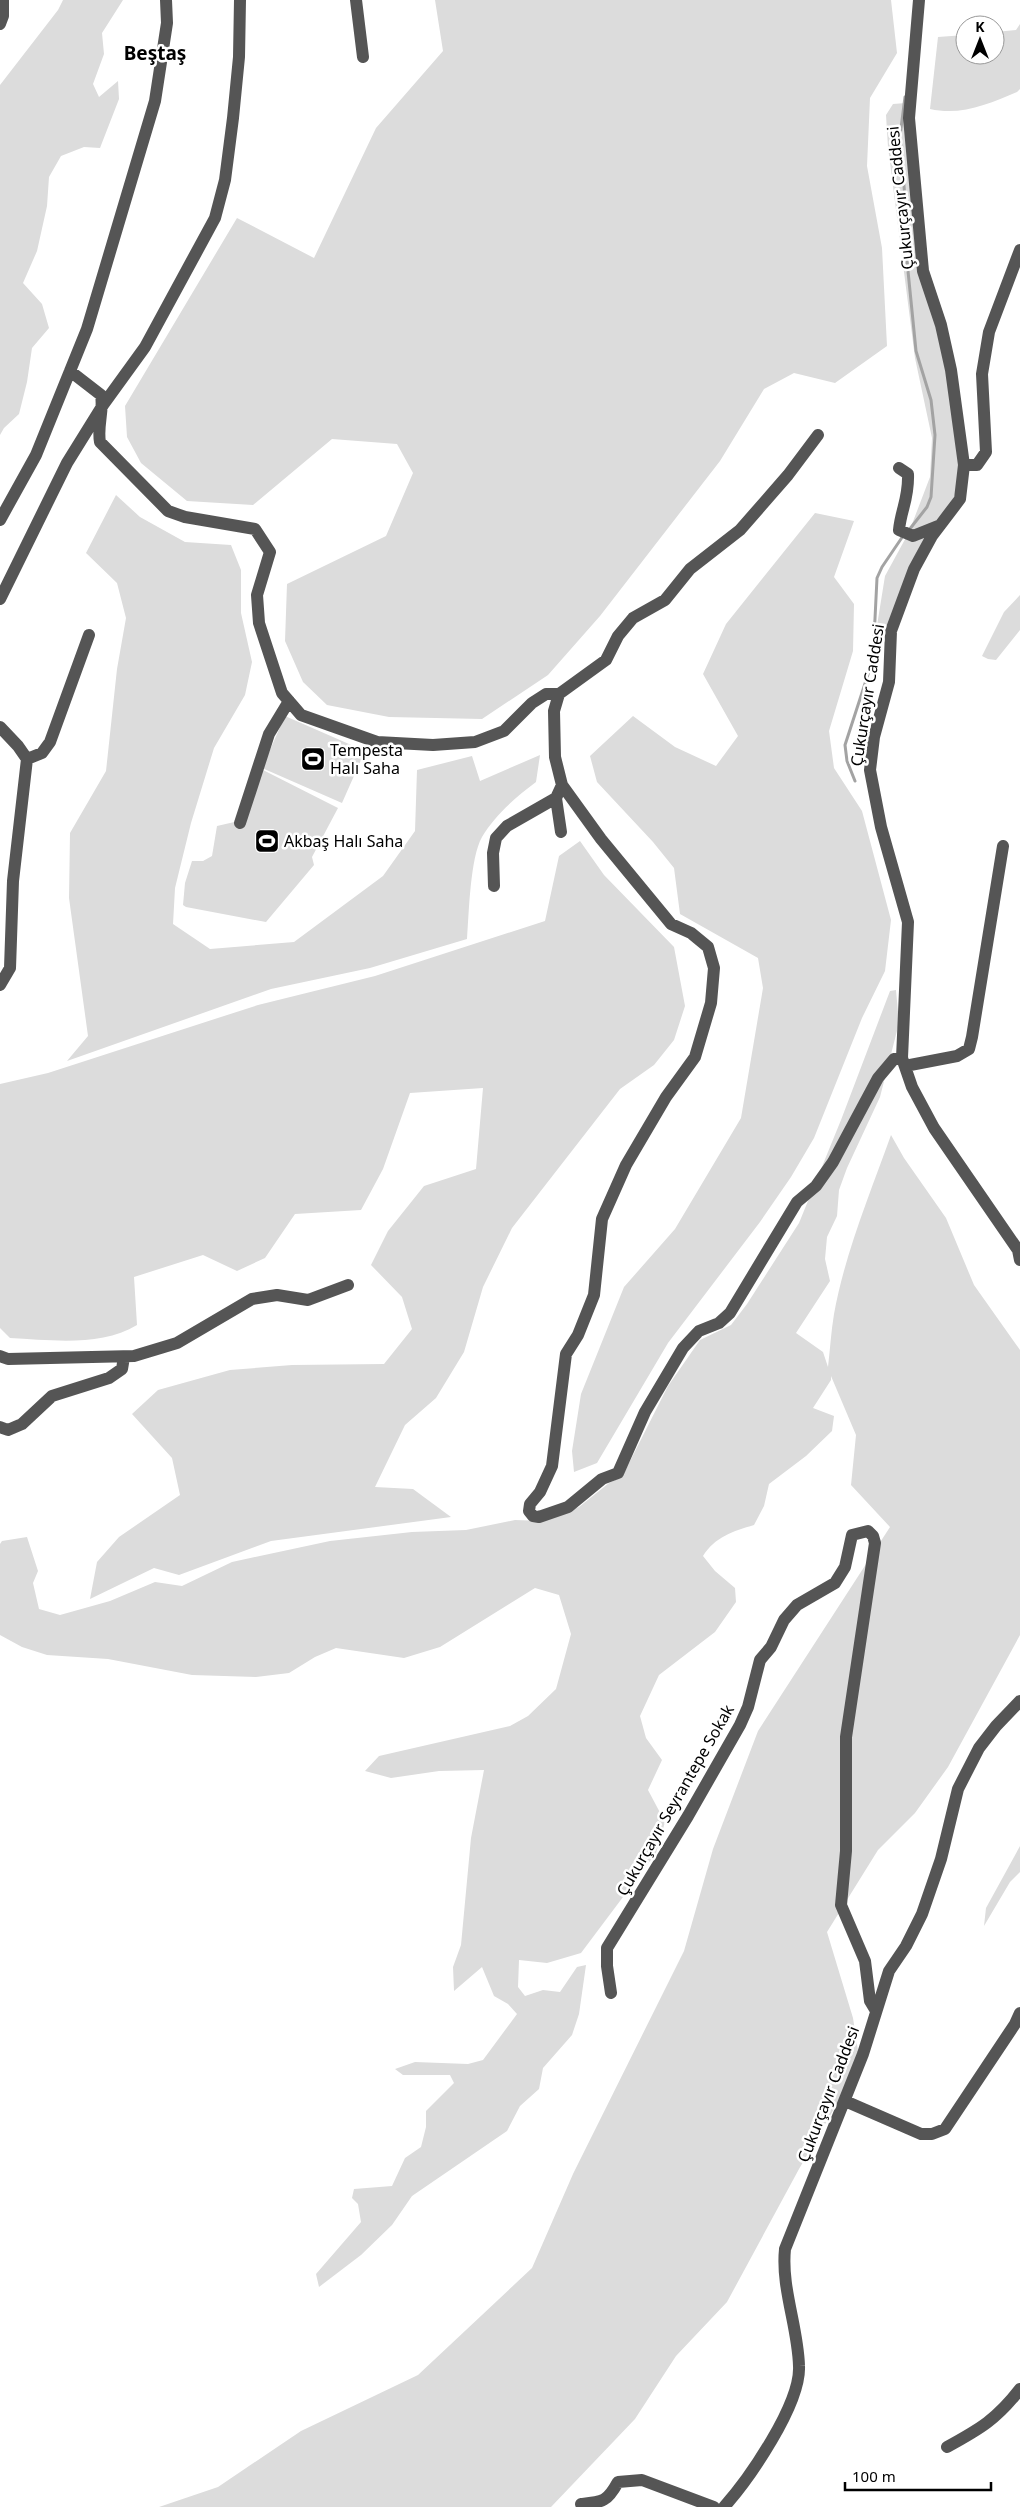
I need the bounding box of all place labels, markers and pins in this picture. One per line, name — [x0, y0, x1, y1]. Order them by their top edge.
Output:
place label: Tempesta Halı Saha — [330, 739, 403, 779]
sports icon: Tempesta Halı Saha — [300, 746, 326, 772]
sports icon: Akbaş Halı Saha — [254, 828, 280, 854]
place label: Akbaş Halı Saha — [284, 830, 403, 852]

